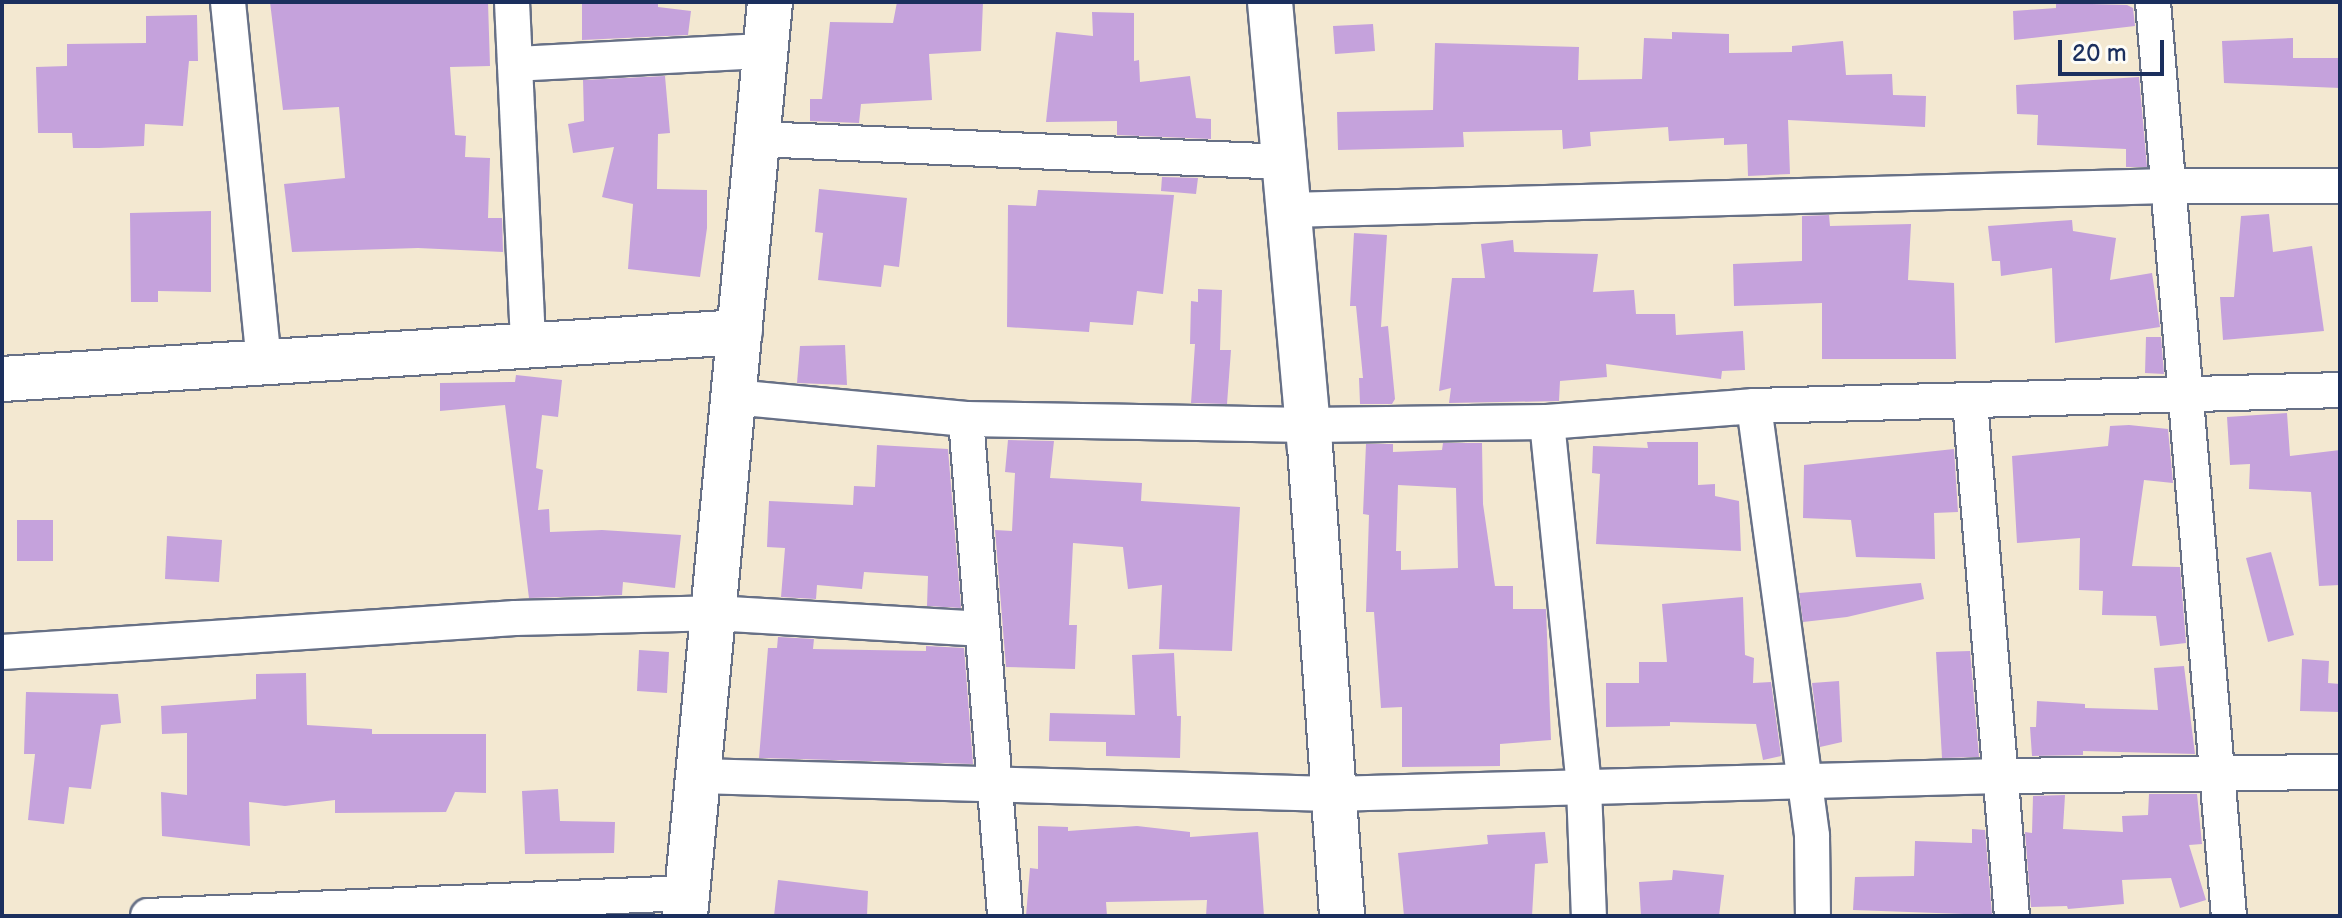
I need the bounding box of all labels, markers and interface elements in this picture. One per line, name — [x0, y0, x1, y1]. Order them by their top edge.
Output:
scale bar — [2062, 24, 2168, 74]
text: 20 m — [2072, 39, 2127, 68]

